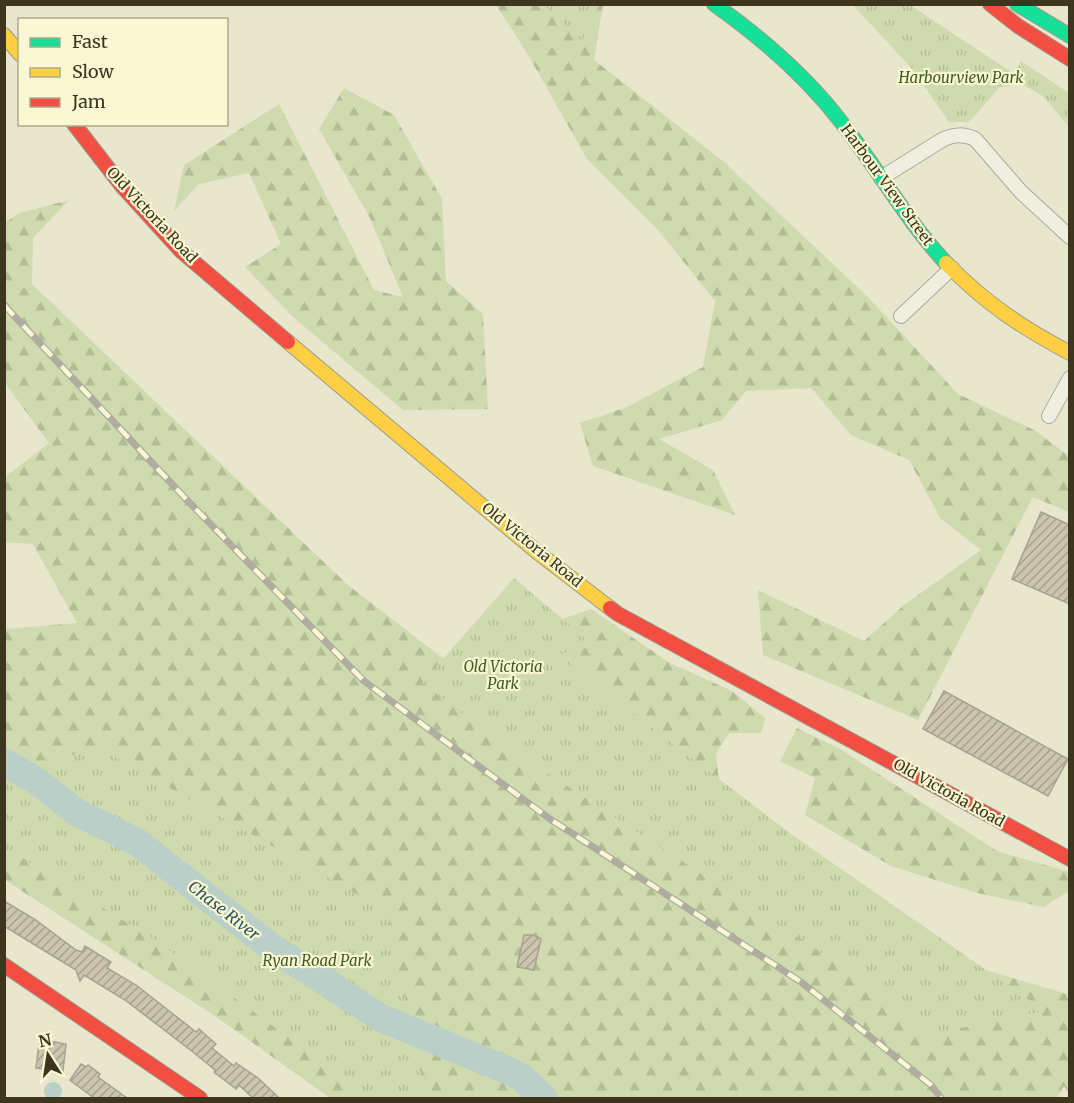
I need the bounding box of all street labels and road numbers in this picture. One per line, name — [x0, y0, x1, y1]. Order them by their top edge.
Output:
street label: Harbour View Street — [837, 120, 938, 249]
street label: Old Victoria Road — [103, 163, 202, 266]
street label: Old Victoria Road — [478, 498, 586, 591]
street label: Old Victoria Road — [890, 754, 1008, 831]

